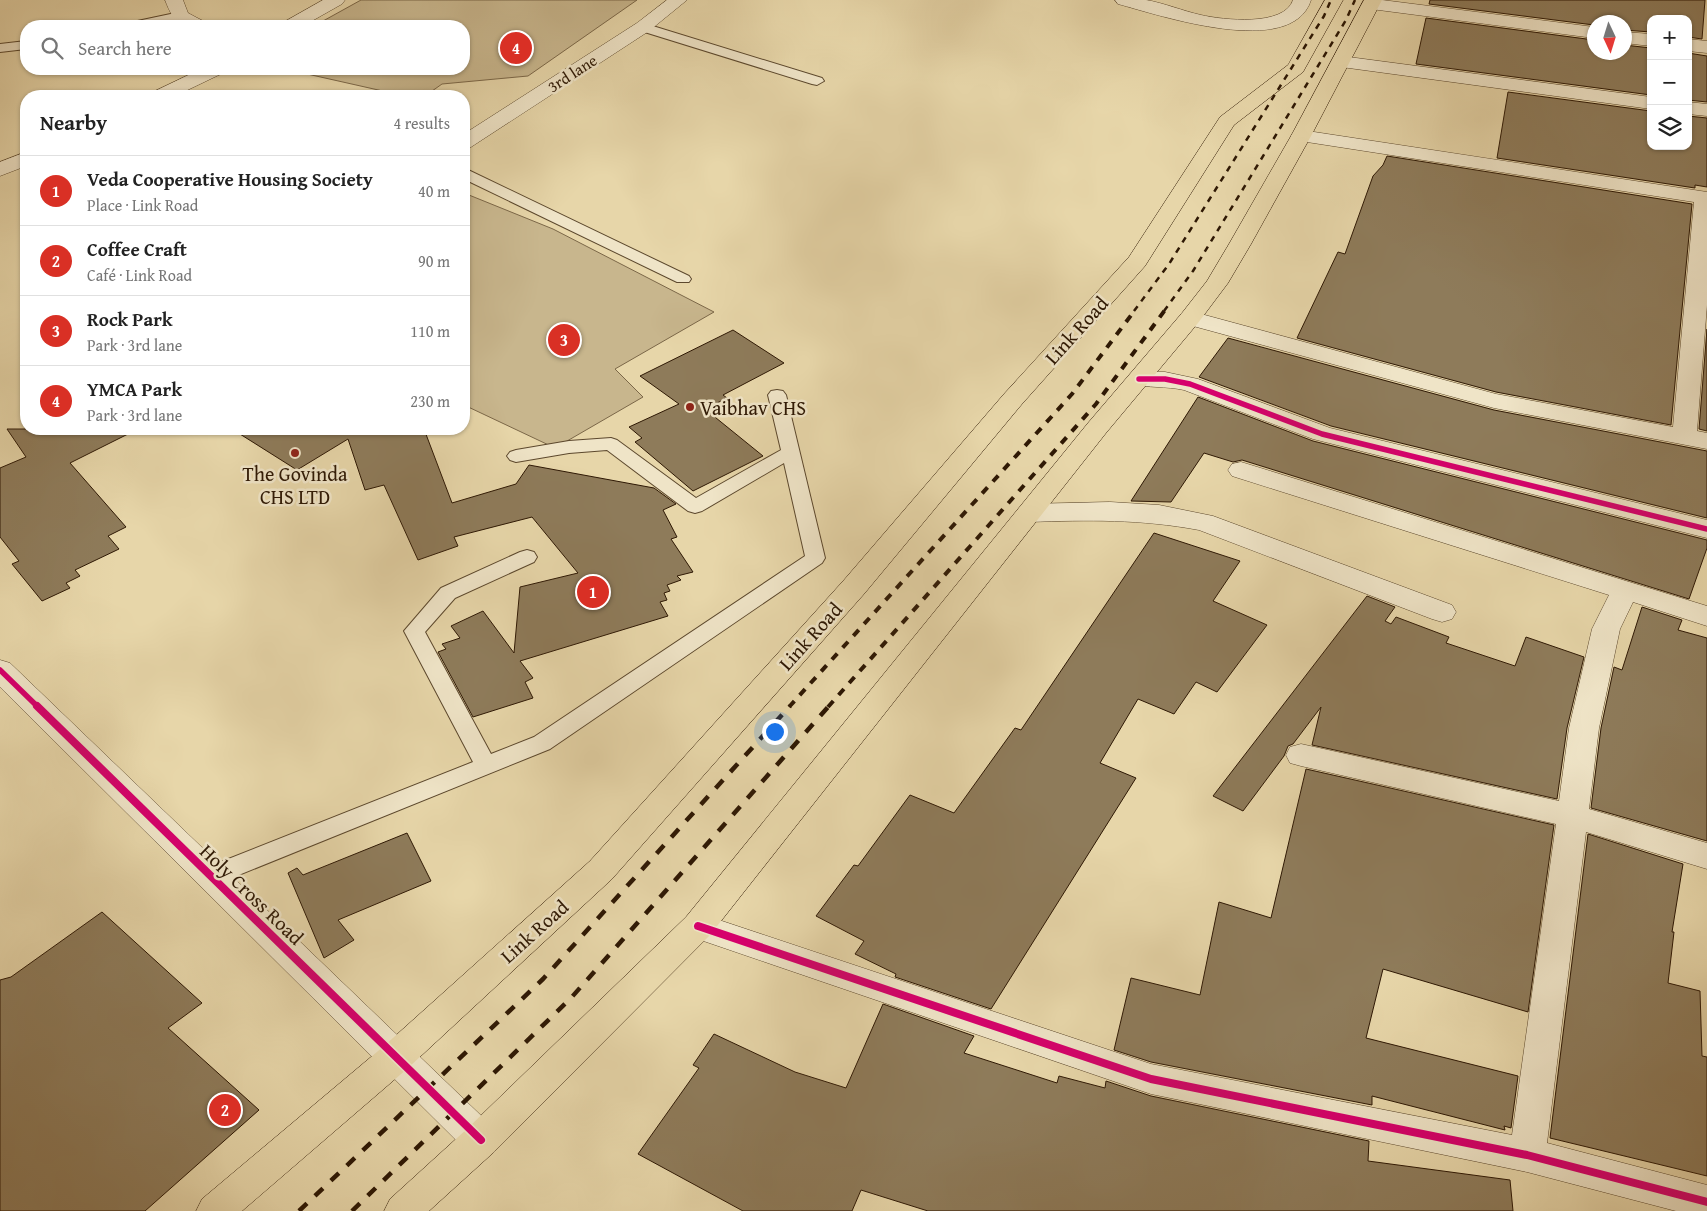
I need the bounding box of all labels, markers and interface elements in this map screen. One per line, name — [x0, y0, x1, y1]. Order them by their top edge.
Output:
north arrow — [1587, 15, 1632, 60]
map controls — [1647, 15, 1692, 150]
button: + — [1647, 15, 1692, 60]
search box — [20, 20, 470, 75]
pin: 4 — [500, 29, 532, 67]
icon: search — [38, 34, 66, 62]
text: Search here — [78, 34, 172, 62]
street label: 3rd lane — [543, 48, 601, 98]
button: − — [1647, 60, 1692, 105]
button: layers — [1647, 105, 1692, 150]
text: Nearby — [40, 107, 107, 138]
text: 4 results — [393, 111, 450, 135]
text: Veda Cooperative Housing Society — [87, 165, 373, 193]
text: 1 — [52, 179, 60, 203]
text: 40 m — [418, 179, 450, 203]
text: Place · Link Road — [87, 193, 198, 217]
text: Coffee Craft — [87, 235, 187, 263]
text: 2 — [52, 249, 60, 273]
text: 90 m — [418, 249, 450, 273]
text: Café · Link Road — [87, 263, 192, 287]
street label: Link Road — [1037, 289, 1115, 371]
text: Rock Park — [87, 305, 173, 333]
text: 3 — [52, 319, 60, 343]
text: 110 m — [410, 319, 450, 343]
pin: 3 — [548, 321, 580, 359]
text: Park · 3rd lane — [87, 333, 182, 357]
text: YMCA Park — [87, 375, 182, 403]
text: 4 — [52, 389, 60, 413]
text: 230 m — [410, 389, 450, 413]
place label: Vaibhav CHS — [700, 393, 806, 422]
marker: Vaibhav CHS — [684, 401, 696, 413]
text: Park · 3rd lane — [87, 403, 182, 427]
marker: The Govinda CHS LTD — [289, 447, 301, 459]
place label: The Govinda CHS LTD — [243, 459, 348, 511]
pin: 1 — [577, 573, 609, 611]
street label: Link Road — [771, 595, 849, 677]
your location — [762, 719, 788, 745]
street label: Holy Cross Road — [194, 837, 311, 951]
street label: Link Road — [493, 892, 575, 970]
pin: 2 — [209, 1091, 241, 1129]

